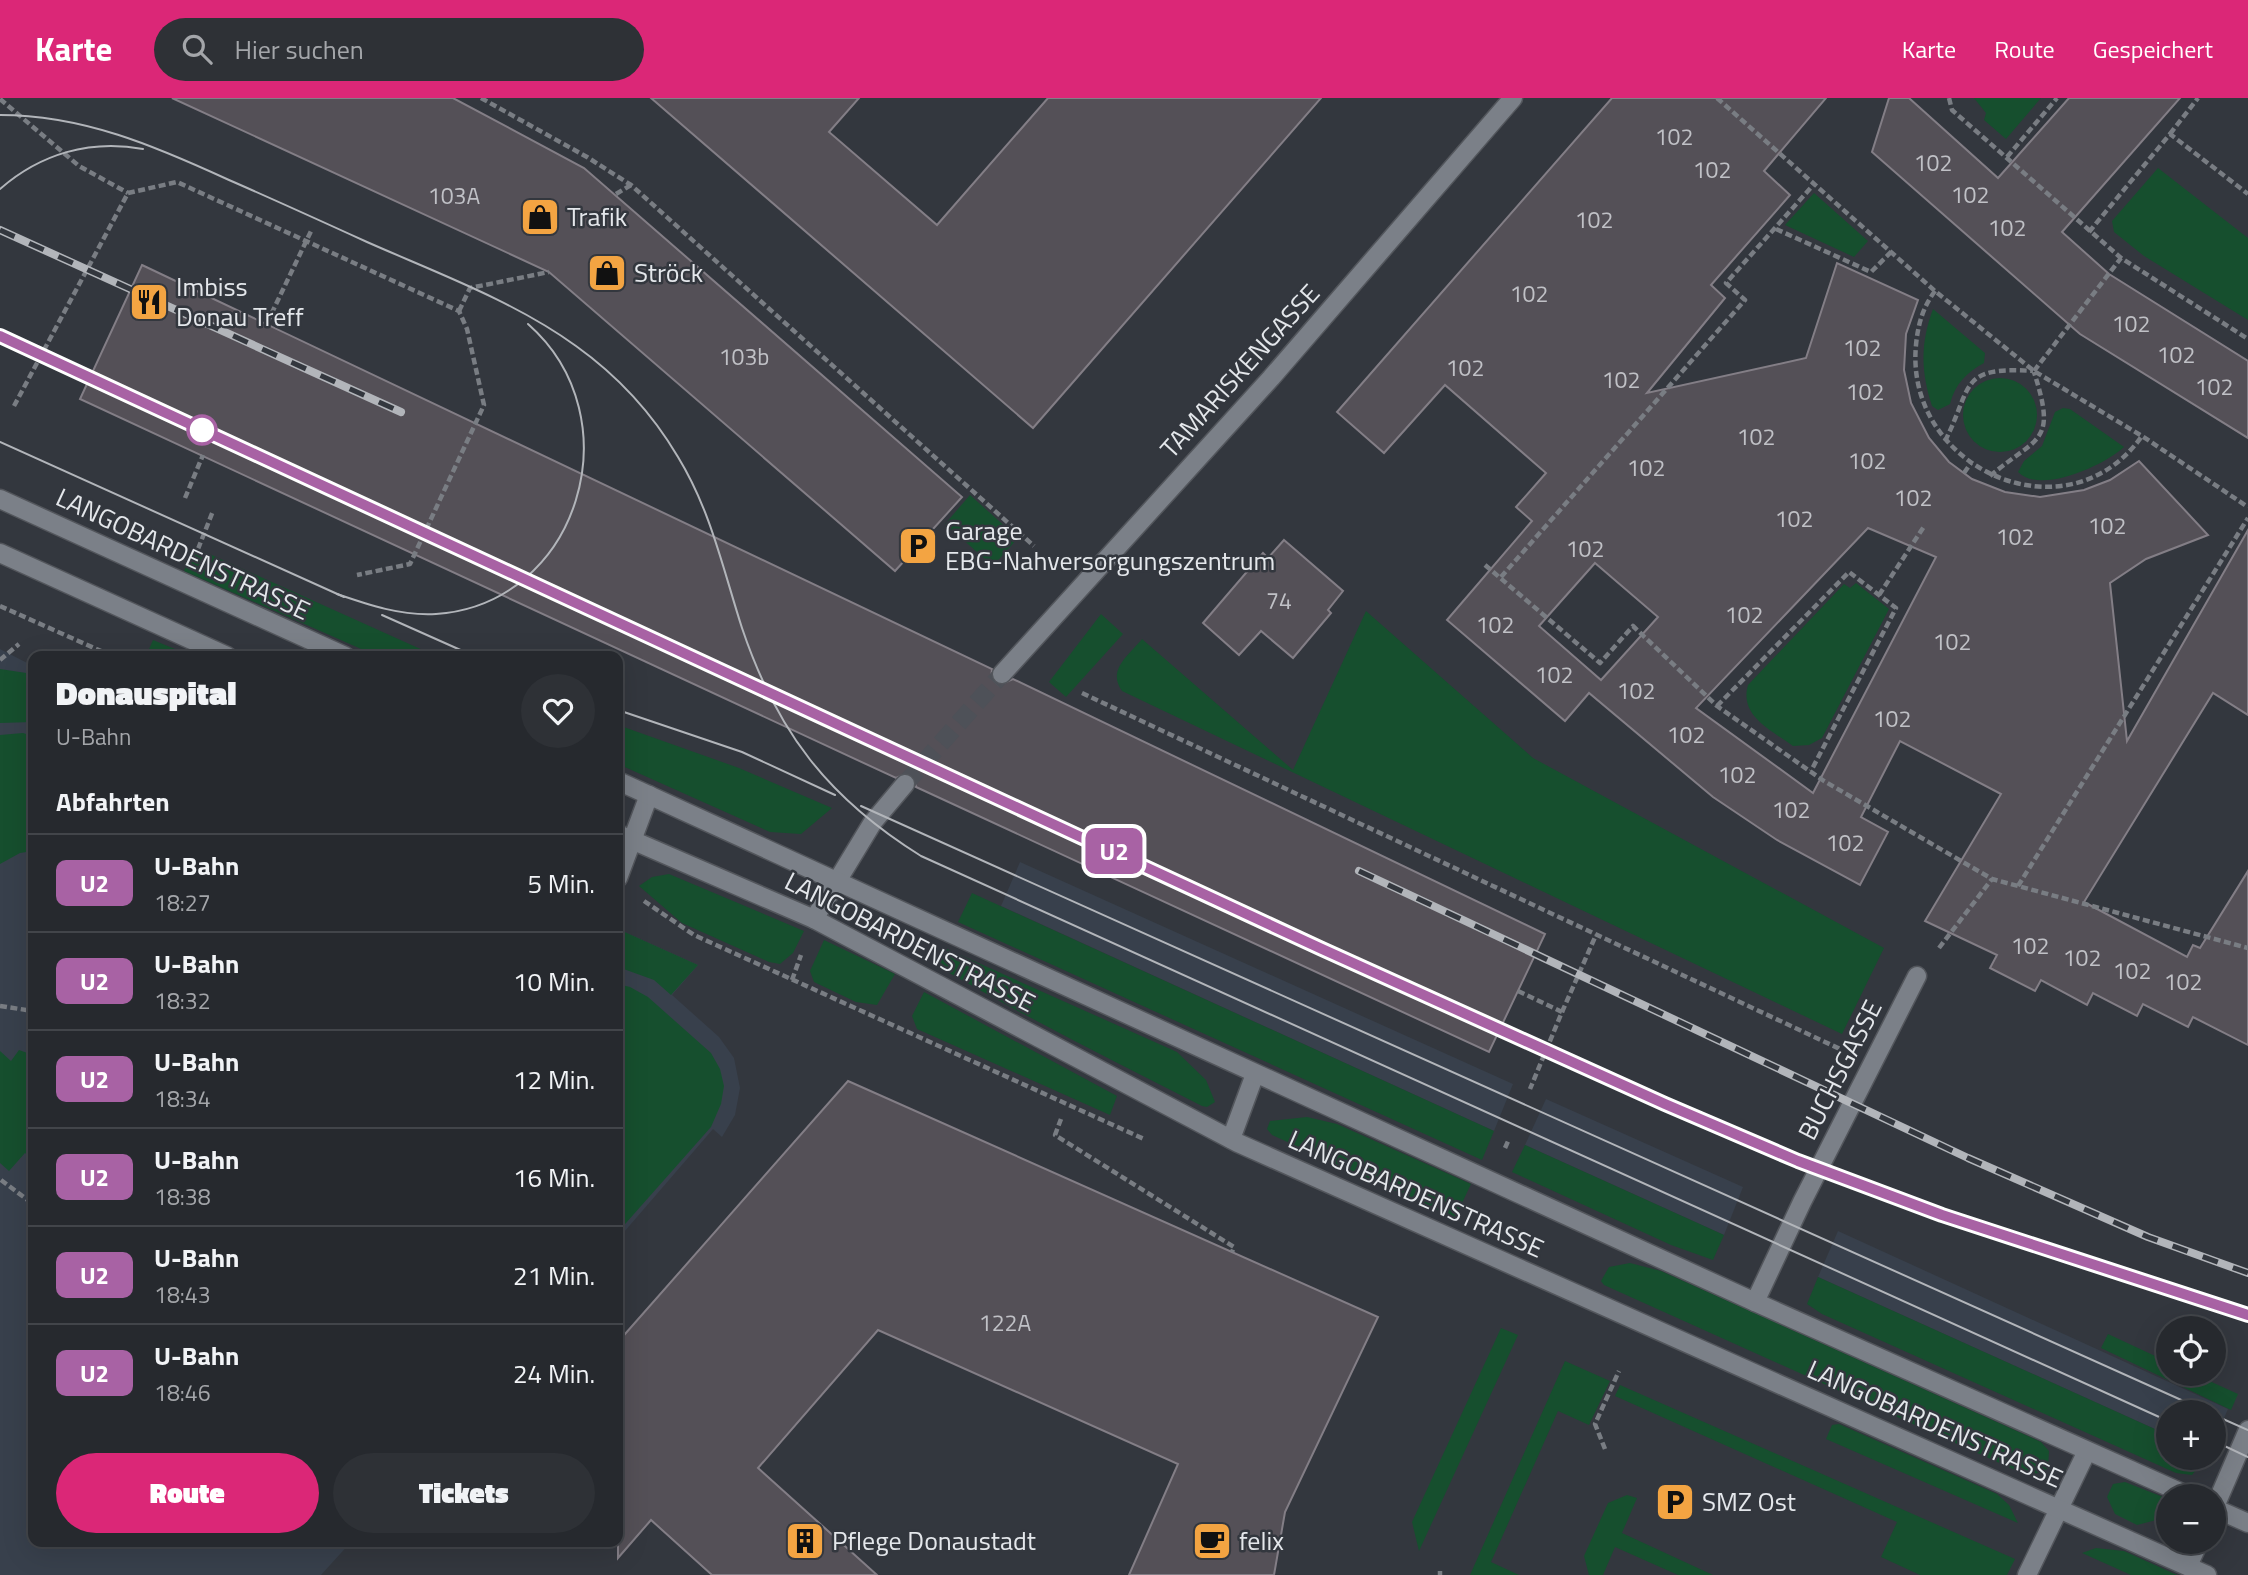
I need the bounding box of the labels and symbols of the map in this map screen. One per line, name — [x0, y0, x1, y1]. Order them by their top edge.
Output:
house number: 102 — [1655, 119, 1693, 154]
house number: 102 — [1914, 145, 1952, 180]
house number: 102 — [1693, 152, 1731, 187]
house number: 102 — [1951, 177, 1989, 212]
house number: 103A — [428, 178, 480, 213]
shop icon: Trafik — [519, 196, 561, 238]
place label: Trafik — [567, 197, 627, 236]
house number: 102 — [1575, 202, 1613, 237]
house number: 102 — [1988, 210, 2026, 245]
shop icon: Ströck — [586, 252, 628, 294]
place label: Ströck — [634, 253, 703, 292]
place label: Imbiss Donau Treff — [176, 267, 304, 336]
street label: TAMARISKENGASSE — [1151, 275, 1329, 466]
house number: 102 — [1510, 276, 1548, 311]
restaurant icon: Imbiss Donau Treff — [128, 281, 170, 323]
house number: 102 — [2112, 306, 2150, 341]
house number: 102 — [1843, 330, 1881, 365]
house number: 102 — [2157, 337, 2195, 372]
house number: 103b — [719, 339, 769, 374]
house number: 102 — [1446, 350, 1484, 385]
house number: 102 — [1602, 362, 1640, 397]
house number: 102 — [2195, 369, 2233, 404]
house number: 102 — [1846, 374, 1884, 409]
unlabelled marker — [187, 415, 217, 445]
house number: 102 — [1737, 419, 1775, 454]
house number: 102 — [1848, 443, 1886, 478]
house number: 102 — [1627, 450, 1665, 485]
street label: LANGOBARDENSTRASSE — [50, 478, 317, 630]
house number: 102 — [1894, 480, 1932, 515]
house number: 102 — [1775, 501, 1813, 536]
house number: 102 — [2088, 508, 2126, 543]
place label: Garage EBG-Nahversorgungszentrum — [945, 511, 1275, 580]
house number: 102 — [1996, 519, 2034, 554]
parking icon: Garage EBG-Nahversorgungszentrum — [897, 525, 939, 567]
house number: 102 — [1566, 531, 1604, 566]
house number: 74 — [1266, 583, 1292, 618]
house number: 102 — [1725, 597, 1763, 632]
house number: 102 — [1476, 607, 1514, 642]
house number: 102 — [1933, 624, 1971, 659]
house number: 102 — [1535, 657, 1573, 692]
house number: 102 — [1617, 673, 1655, 708]
house number: 102 — [1873, 701, 1911, 736]
house number: 102 — [1667, 717, 1705, 752]
house number: 102 — [1718, 757, 1756, 792]
house number: 102 — [1772, 792, 1810, 827]
house number: 102 — [1826, 825, 1864, 860]
line badge: U2 — [1082, 828, 1146, 874]
street label: LANGOBARDENSTRASSE — [778, 861, 1042, 1022]
house number: 102 — [2011, 928, 2049, 963]
house number: 102 — [2063, 940, 2101, 975]
house number: 102 — [2113, 953, 2151, 988]
house number: 102 — [2164, 964, 2202, 999]
street label: BUCHSGASSE — [1788, 993, 1892, 1147]
street label: LANGOBARDENSTRASSE — [1282, 1120, 1550, 1268]
house number: 122A — [979, 1305, 1031, 1340]
street label: LANGOBARDENSTRASSE — [1801, 1350, 2069, 1498]
parking icon: SMZ Ost — [1654, 1481, 1696, 1523]
place label: SMZ Ost — [1702, 1482, 1796, 1521]
building icon: Pflege Donaustadt — [784, 1520, 826, 1562]
cafe icon: felix — [1191, 1520, 1233, 1562]
place label: Pflege Donaustadt — [832, 1521, 1036, 1560]
place label: felix — [1239, 1521, 1284, 1560]

